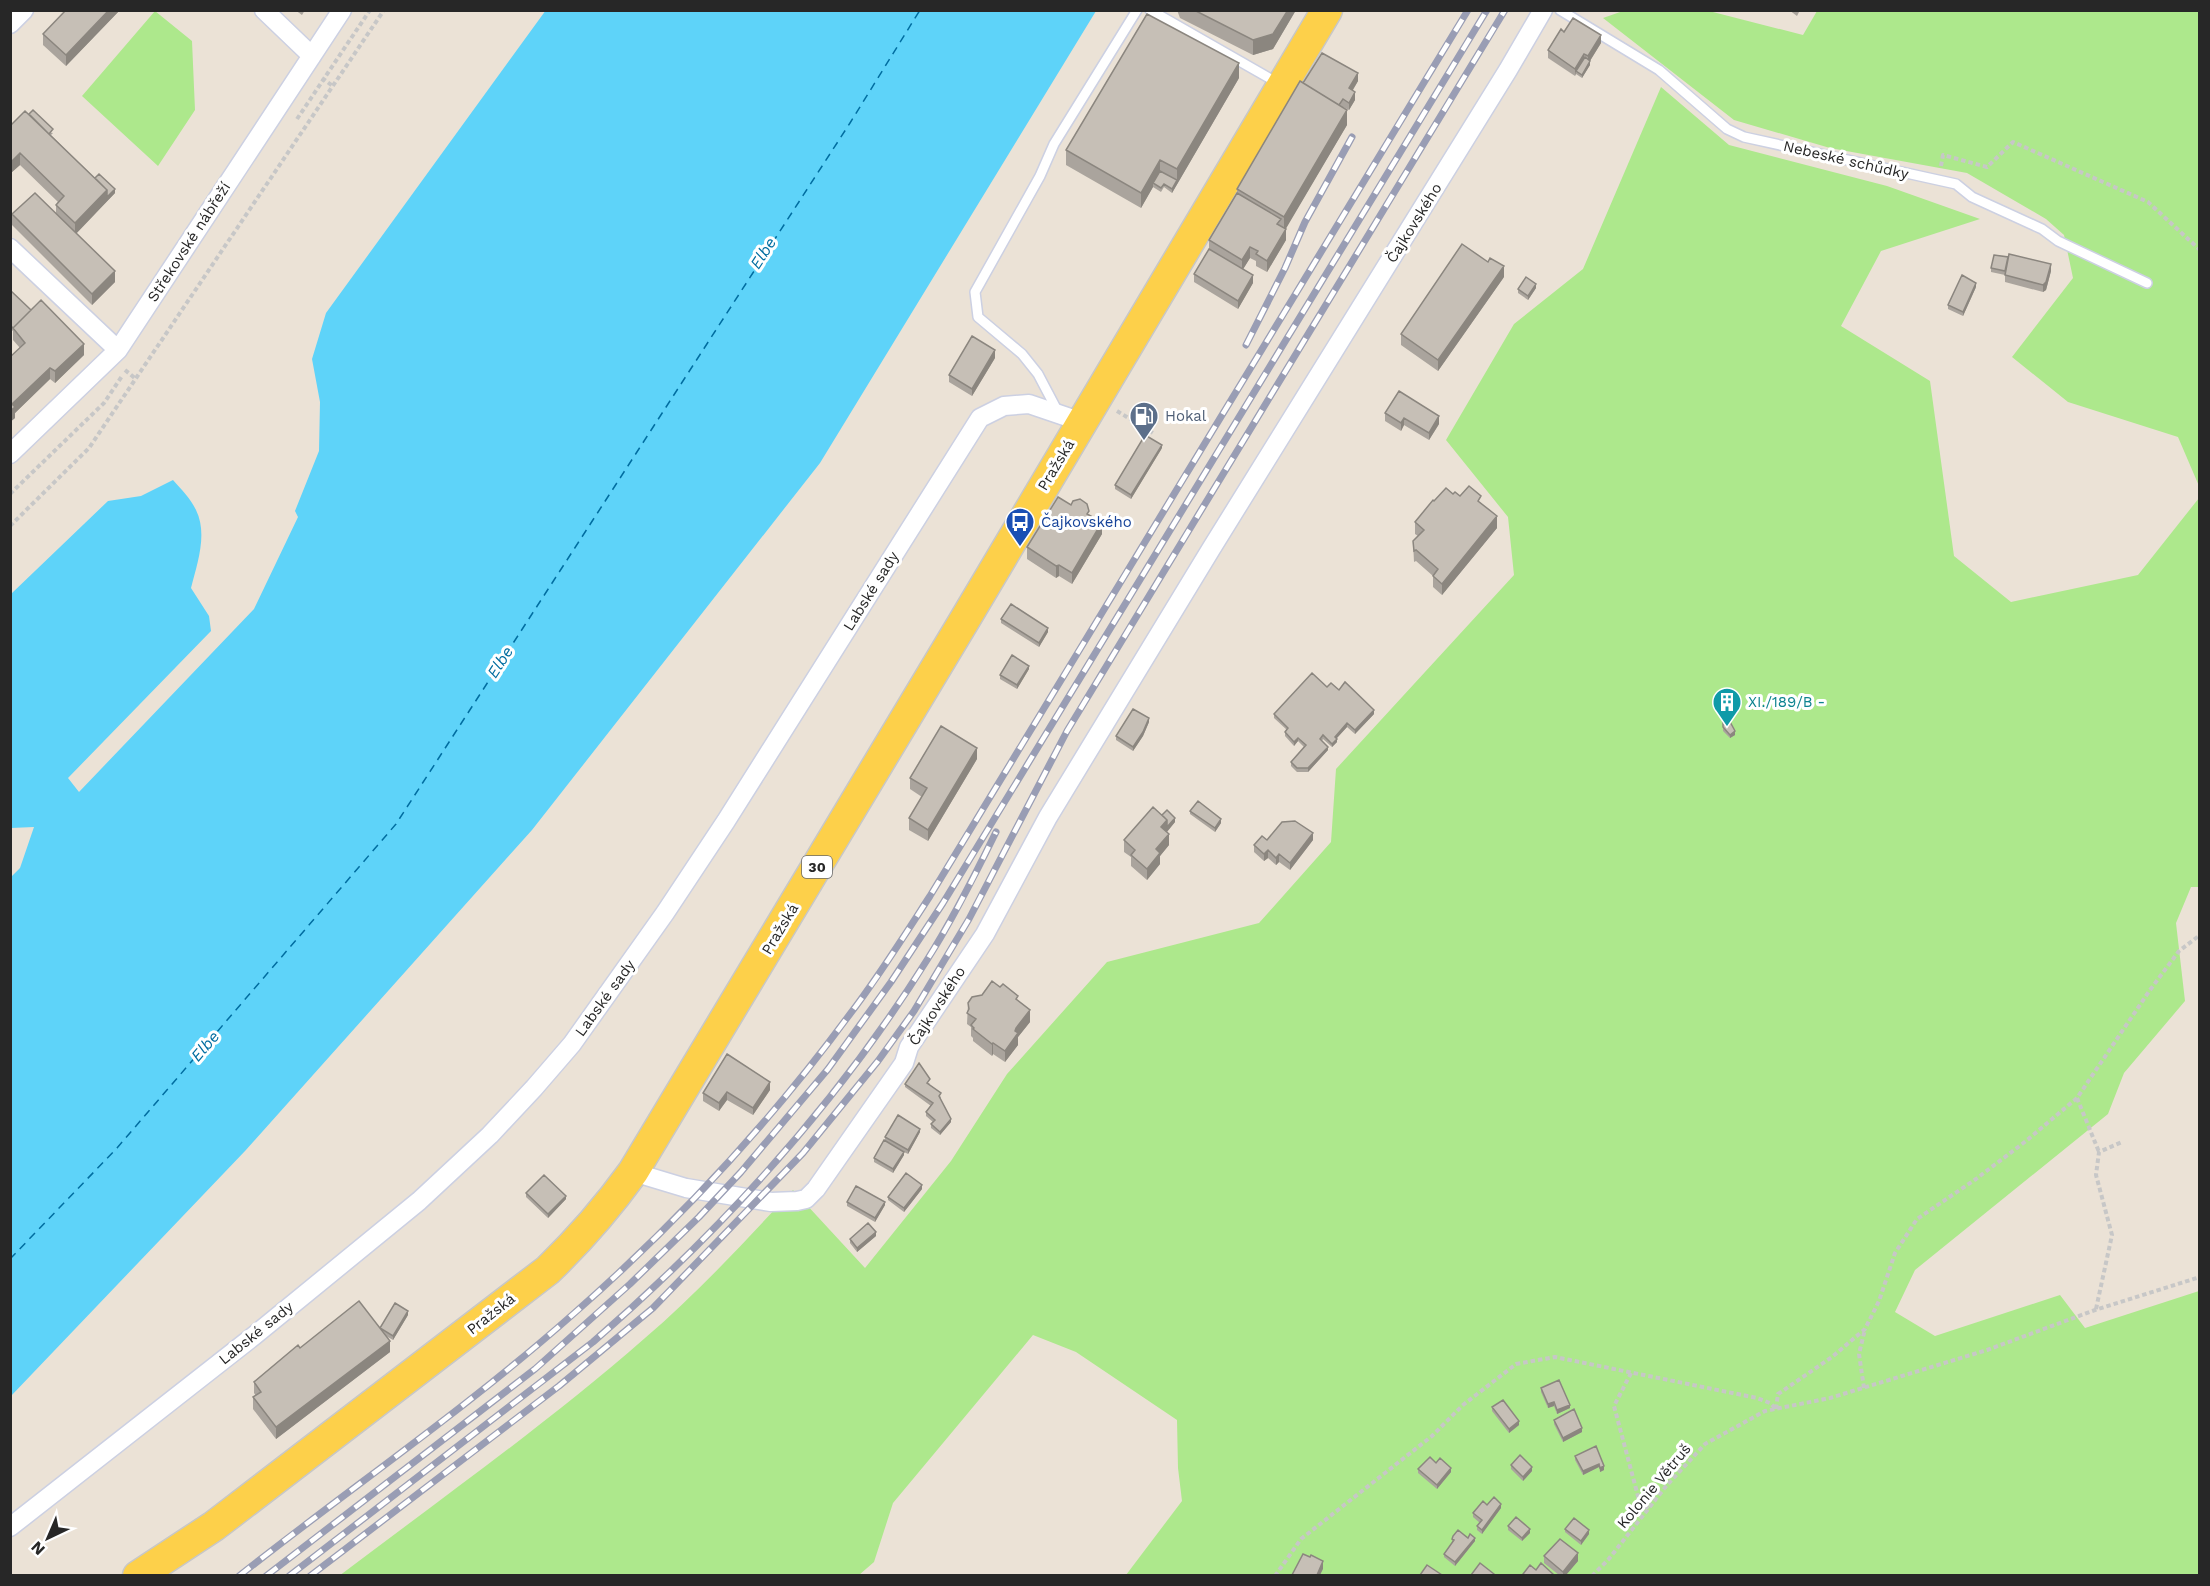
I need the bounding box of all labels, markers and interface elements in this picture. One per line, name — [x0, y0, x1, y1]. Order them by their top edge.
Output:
street label: Nebeské schůdky — [1782, 137, 1911, 183]
street label: Střekovské nábřeží — [144, 179, 234, 305]
street label: Čajkovského — [1381, 179, 1446, 266]
water label: Elbe — [746, 234, 780, 272]
fuel station icon: Hokal — [1128, 400, 1160, 442]
place label: Hokal — [1165, 407, 1207, 425]
street label: Pražská — [1034, 436, 1078, 494]
bus stop icon: Čajkovského — [1004, 506, 1036, 548]
place label: Čajkovského — [1041, 512, 1132, 531]
street label: Labské sady — [839, 548, 903, 634]
water label: Elbe — [483, 643, 517, 681]
building icon: XI./189/B - — [1711, 686, 1743, 728]
place label: XI./189/B - — [1748, 693, 1825, 711]
road number: 30 — [802, 856, 832, 878]
street label: Pražská — [758, 900, 802, 958]
street label: Labské sady — [571, 956, 639, 1040]
street label: Čajkovského — [904, 963, 969, 1049]
water label: Elbe — [187, 1027, 223, 1065]
street label: Pražská — [463, 1289, 519, 1338]
street label: Labské sady — [215, 1297, 297, 1368]
street label: Kolonie Větruš — [1613, 1440, 1695, 1532]
north arrow — [18, 1508, 78, 1568]
text: N — [27, 1537, 49, 1559]

